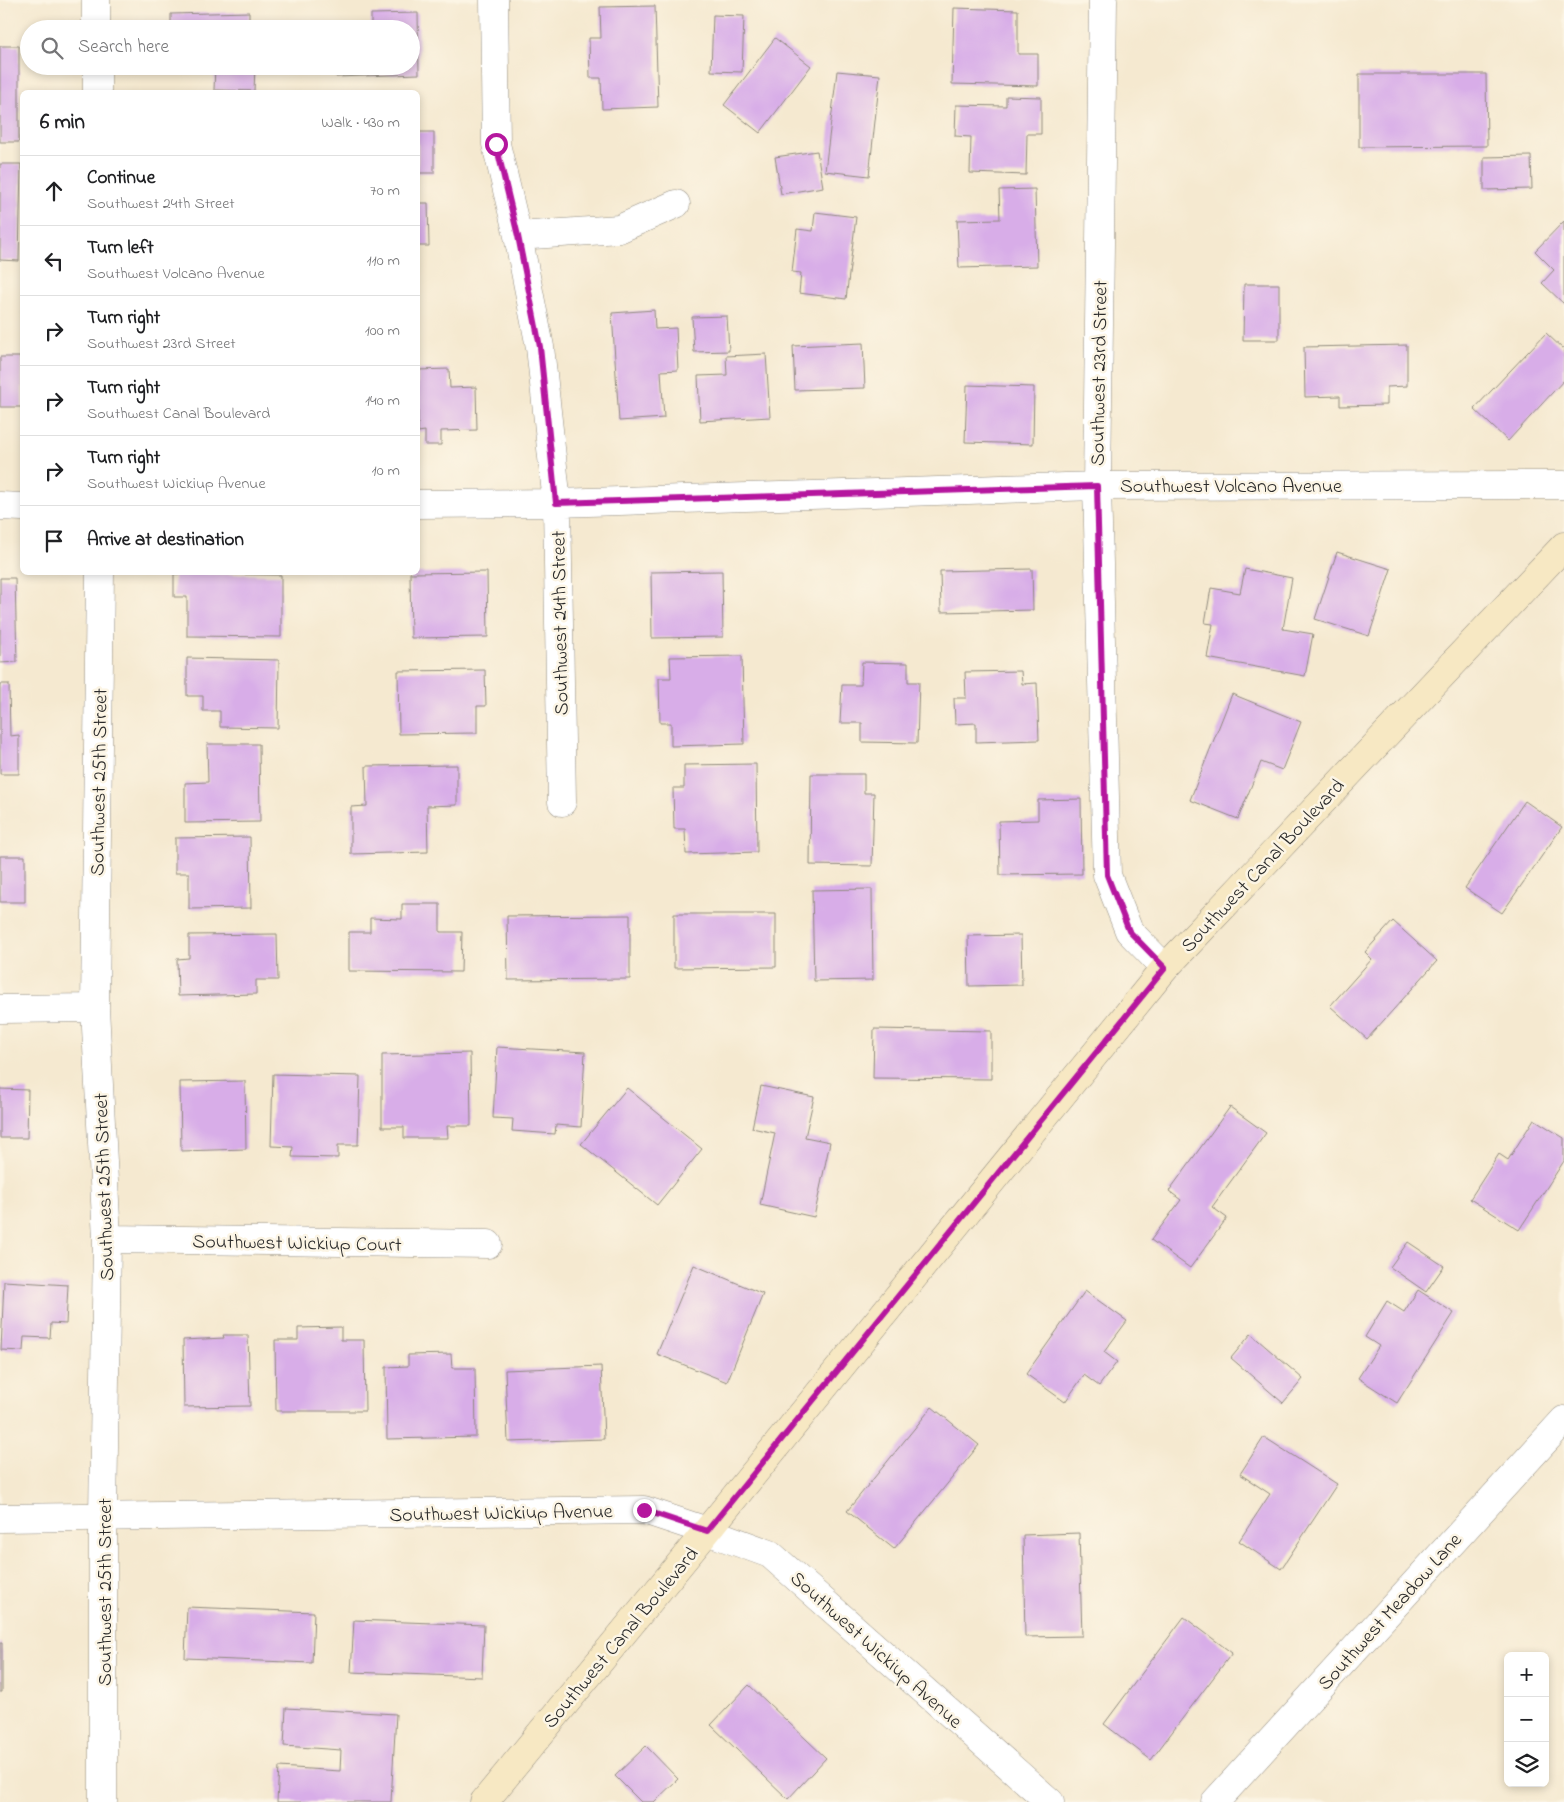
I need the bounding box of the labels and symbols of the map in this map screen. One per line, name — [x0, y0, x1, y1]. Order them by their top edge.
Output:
route start — [485, 133, 508, 156]
street label: Southwest 23rd Street — [1084, 280, 1117, 466]
street label: Southwest Volcano Avenue — [1120, 473, 1342, 502]
street label: Southwest 24th Street — [545, 530, 578, 716]
street label: Southwest 25th Street — [84, 688, 117, 876]
street label: Southwest Canal Boulevard — [1175, 773, 1353, 960]
street label: Southwest 25th Street — [88, 1092, 123, 1281]
street label: Southwest Wickiup Court — [192, 1228, 402, 1261]
street label: Southwest 25th Street — [92, 1498, 121, 1686]
street label: Southwest Wickiup Avenue — [389, 1498, 613, 1531]
route end — [633, 1499, 656, 1522]
street label: Southwest Meadow Lane — [1312, 1527, 1470, 1698]
street label: Southwest Canal Boulevard — [537, 1542, 707, 1736]
street label: Southwest Wickiup Avenue — [783, 1565, 968, 1736]

